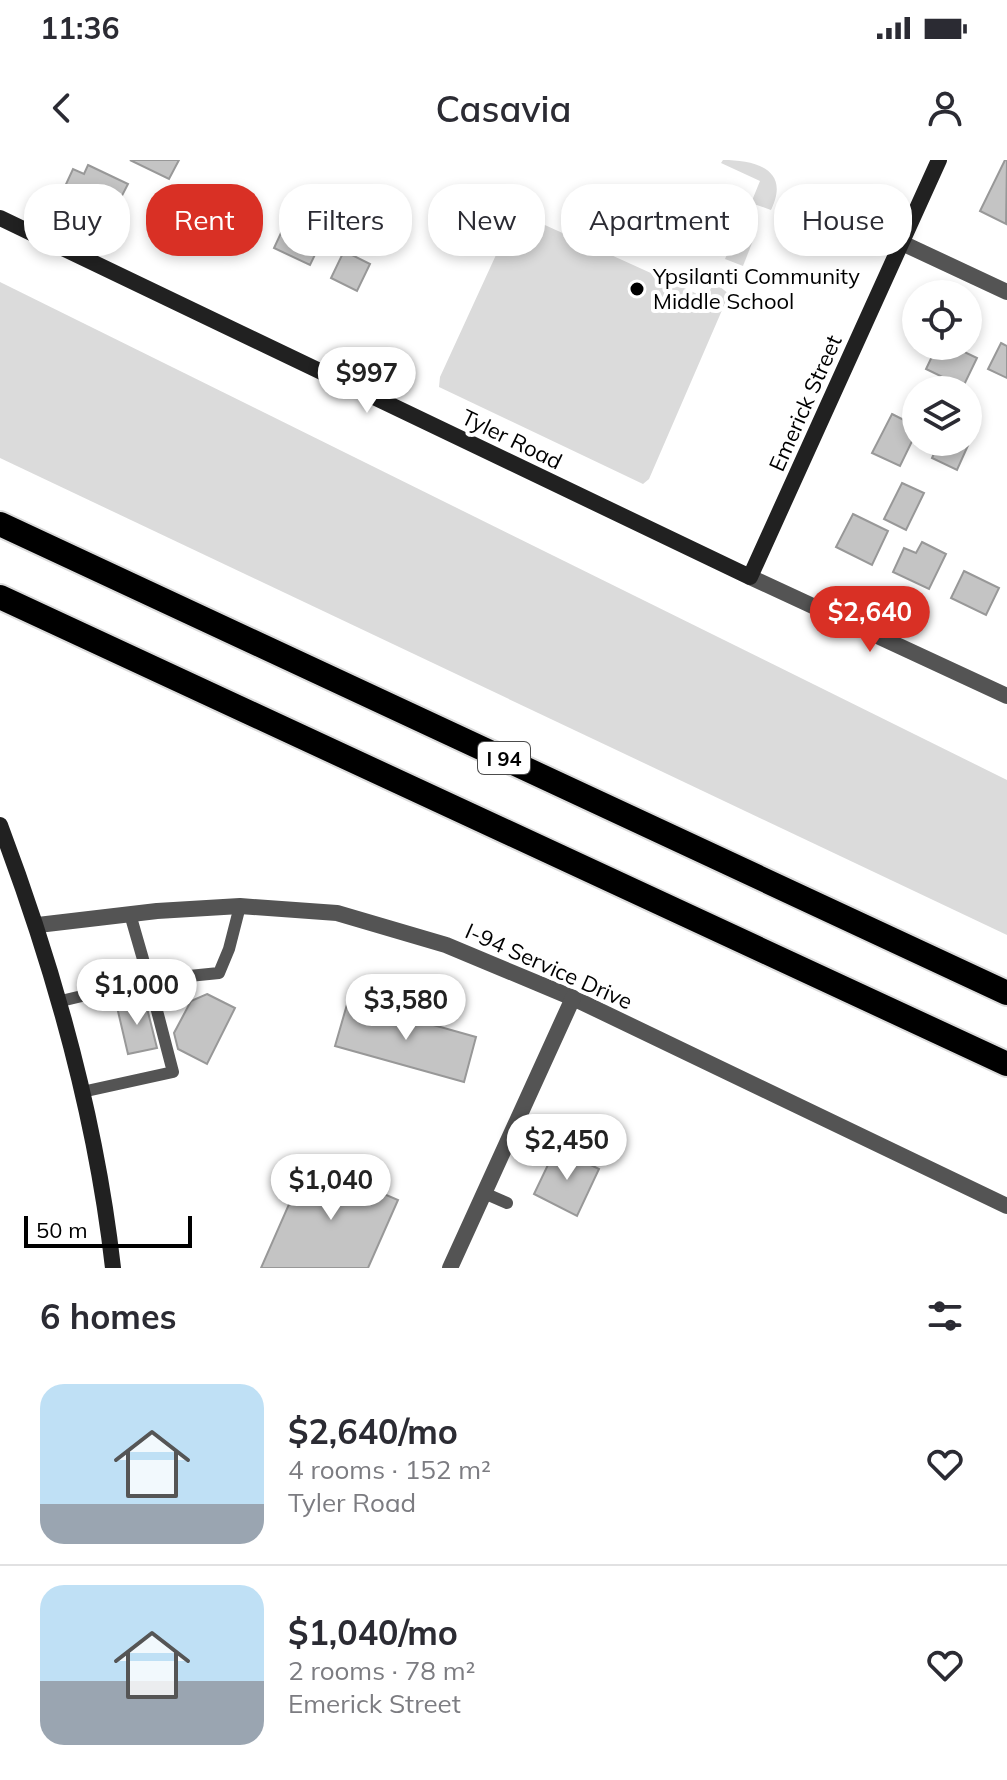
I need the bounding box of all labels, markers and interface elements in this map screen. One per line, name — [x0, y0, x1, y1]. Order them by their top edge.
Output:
text: 11:36 — [40, 9, 119, 47]
icon: back — [40, 86, 84, 130]
text: Casavia — [436, 86, 571, 131]
icon: person — [923, 86, 967, 130]
chip: Buy — [24, 184, 130, 256]
chip: Rent — [146, 184, 263, 256]
chip: Filters — [279, 184, 412, 256]
chip: New — [428, 184, 545, 256]
chip: Apartment — [561, 184, 758, 256]
chip: House — [774, 184, 912, 256]
place label: Ypsilanti Community Middle School — [652, 262, 860, 315]
marker: Ypsilanti Community Middle School — [628, 280, 646, 298]
map controls — [902, 280, 982, 456]
button: locate — [902, 280, 982, 360]
street label: Emerick Street — [762, 330, 848, 475]
pin: $997 — [320, 347, 414, 415]
text: $997 — [336, 356, 398, 389]
button: layers — [902, 376, 982, 456]
street label: Tyler Road — [457, 403, 567, 475]
pin: $2,640 — [805, 586, 935, 654]
text: $2,640 — [828, 595, 912, 628]
road number: I 94 — [478, 742, 530, 774]
street label: I-94 Service Drive — [461, 917, 637, 1015]
pin: $1,000 — [72, 959, 202, 1027]
text: $1,000 — [95, 968, 179, 1001]
pin: $3,580 — [341, 974, 471, 1042]
text: $3,580 — [364, 983, 448, 1016]
pin: $2,450 — [502, 1114, 632, 1182]
text: $2,450 — [525, 1123, 609, 1156]
pin: $1,040 — [266, 1154, 396, 1222]
text: $1,040 — [289, 1163, 373, 1196]
scale bar — [24, 1212, 192, 1248]
text: 50 m — [36, 1216, 87, 1244]
icon: filters — [923, 1294, 967, 1338]
text: 6 homes — [40, 1295, 177, 1338]
text: $2,640/mo — [288, 1410, 458, 1453]
icon: home — [104, 1416, 200, 1512]
icon: heart — [923, 1442, 967, 1486]
text: 4 rooms · 152 m² — [288, 1453, 491, 1486]
text: Tyler Road — [288, 1486, 416, 1519]
text: $1,040/mo — [288, 1611, 458, 1654]
icon: home — [104, 1617, 200, 1713]
icon: heart — [923, 1643, 967, 1687]
text: 2 rooms · 78 m² — [288, 1654, 475, 1687]
text: Emerick Street — [288, 1687, 461, 1720]

